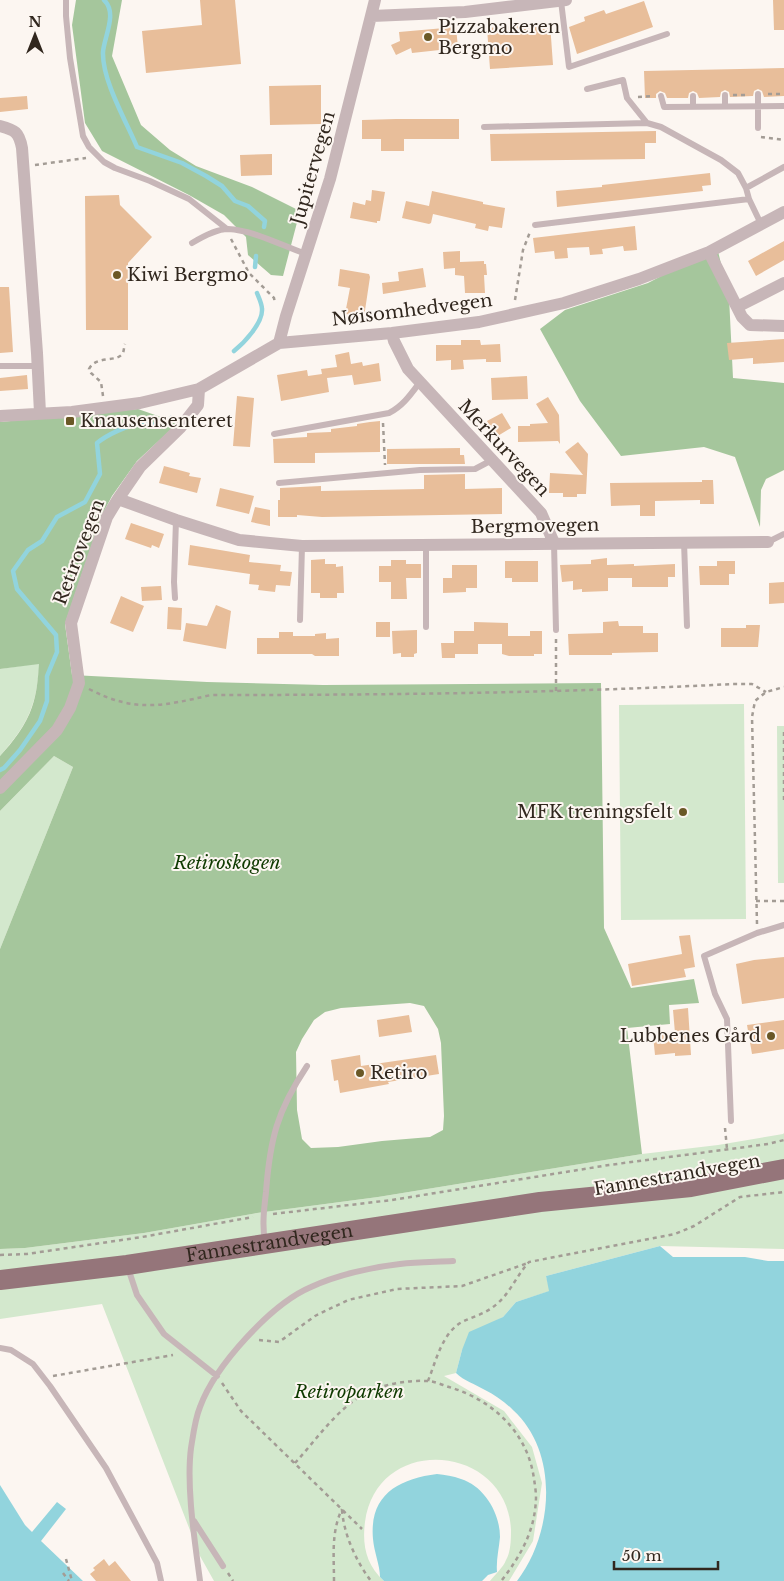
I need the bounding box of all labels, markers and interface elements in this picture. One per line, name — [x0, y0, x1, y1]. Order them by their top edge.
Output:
north arrow — [10, 10, 60, 60]
text: N — [28, 13, 42, 31]
place label: Pizzabakeren Bergmo — [438, 16, 560, 59]
marker: Pizzabakeren Bergmo — [422, 31, 434, 43]
street label: Jupitervegen — [286, 109, 340, 229]
place label: Kiwi Bergmo — [127, 264, 248, 286]
marker: Kiwi Bergmo — [111, 269, 123, 281]
street label: Nøisomhedvegen — [330, 289, 494, 331]
street label: Merkurvegen — [454, 395, 554, 501]
place label: Knausensenteret — [80, 410, 233, 432]
marker: Knausensenteret — [64, 415, 76, 427]
street label: Retirovegen — [49, 496, 109, 608]
street label: Bergmovegen — [471, 514, 599, 538]
place label: MFK treningsfelt — [517, 801, 673, 823]
marker: MFK treningsfelt — [677, 806, 689, 818]
park label: Retiroskogen — [173, 852, 280, 874]
place label: Lubbenes Gård — [620, 1025, 761, 1047]
marker: Lubbenes Gård — [765, 1030, 777, 1042]
place label: Retiro — [370, 1062, 427, 1084]
marker: Retiro — [354, 1067, 366, 1079]
street label: Fannestrandvegen — [592, 1150, 762, 1200]
street label: Fannestrandvegen — [184, 1220, 355, 1267]
park label: Retiroparken — [293, 1381, 404, 1403]
scale bar — [614, 1538, 718, 1570]
text: 50 m — [622, 1546, 662, 1565]

